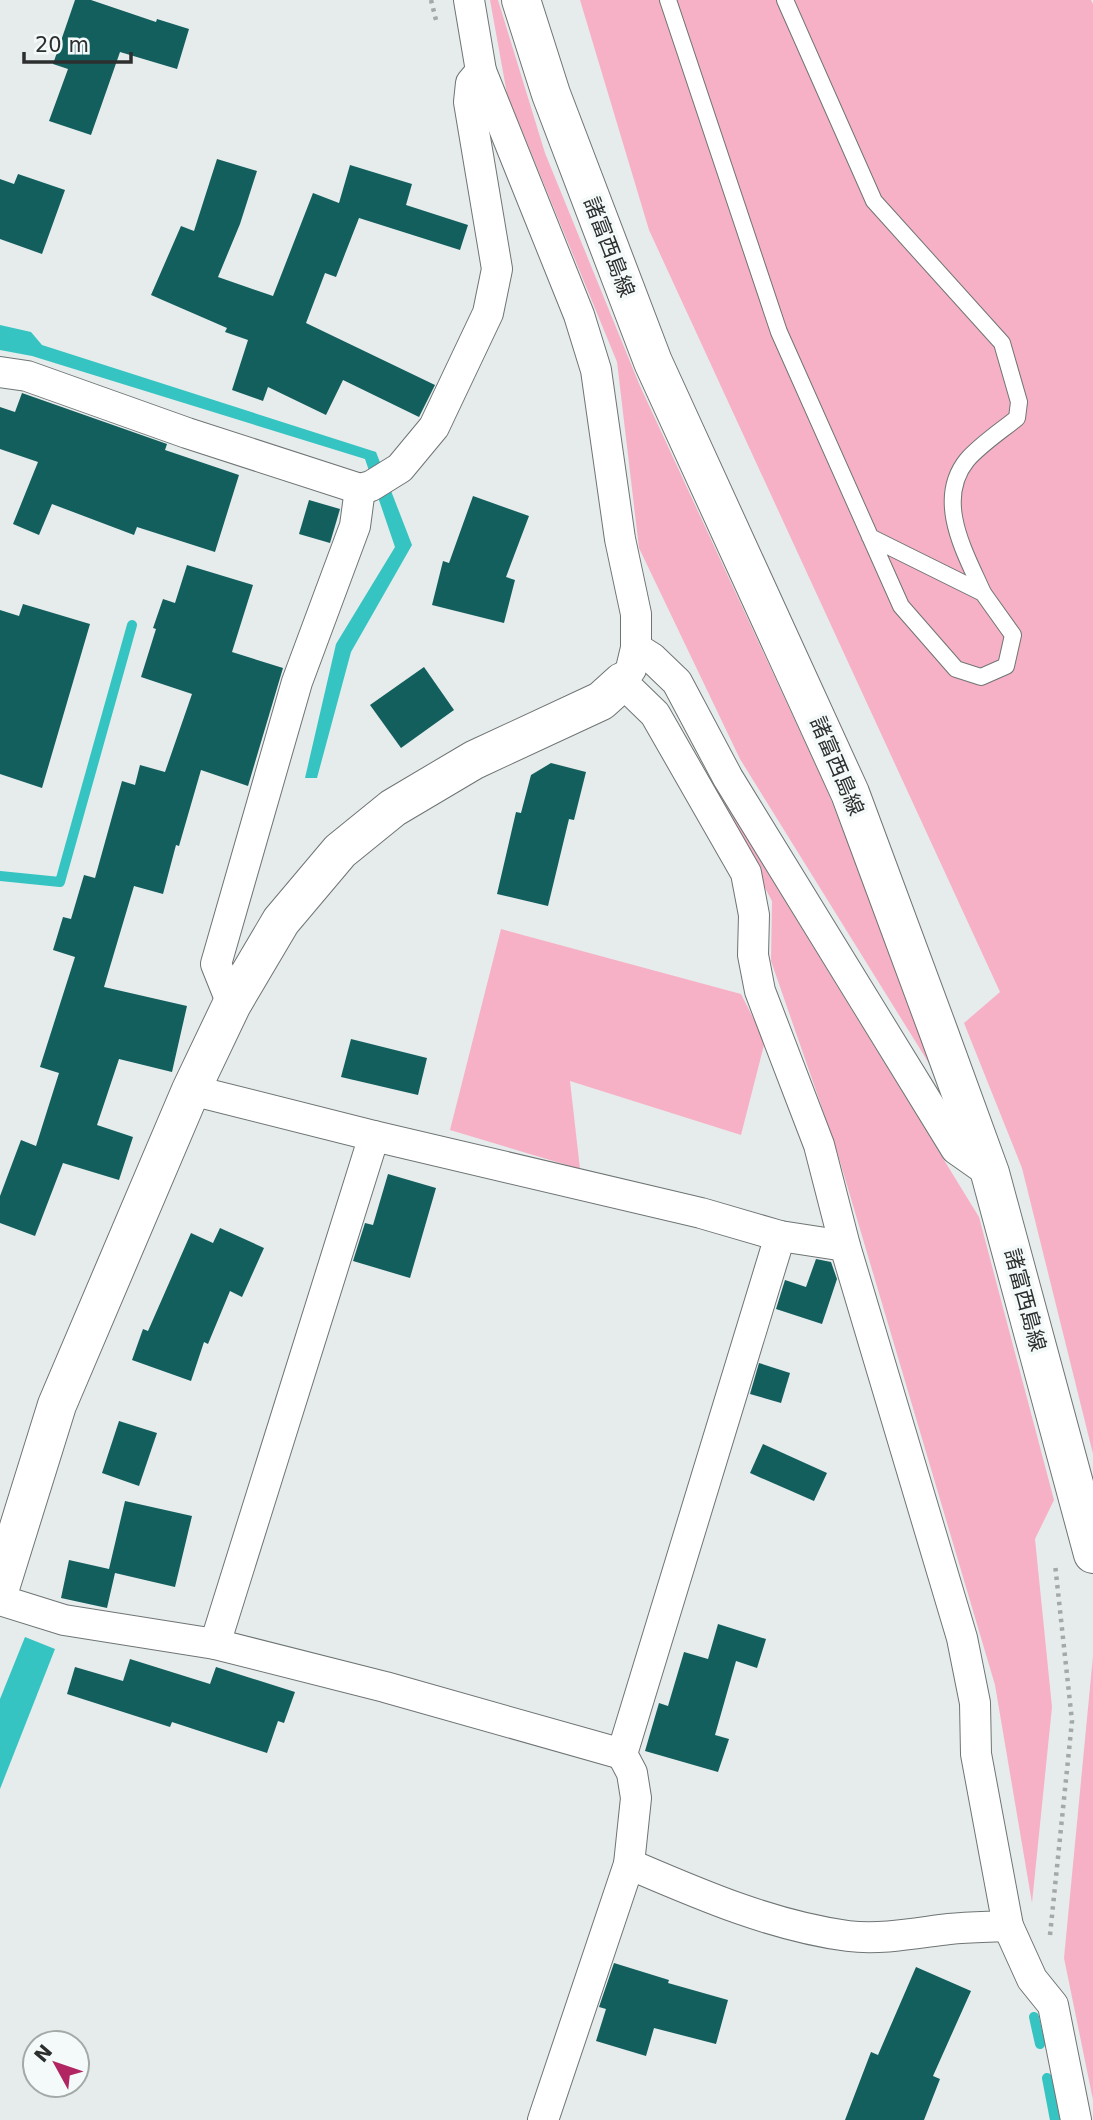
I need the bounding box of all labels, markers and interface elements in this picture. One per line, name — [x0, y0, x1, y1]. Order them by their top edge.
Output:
scale bar — [24, 21, 131, 65]
text: 20 m — [35, 33, 89, 57]
street label: 諸富西島線 — [579, 194, 639, 300]
street label: 諸富西島線 — [805, 713, 869, 819]
street label: 諸富西島線 — [1000, 1246, 1050, 1354]
north arrow — [21, 2029, 91, 2099]
text: N — [29, 2040, 57, 2066]

